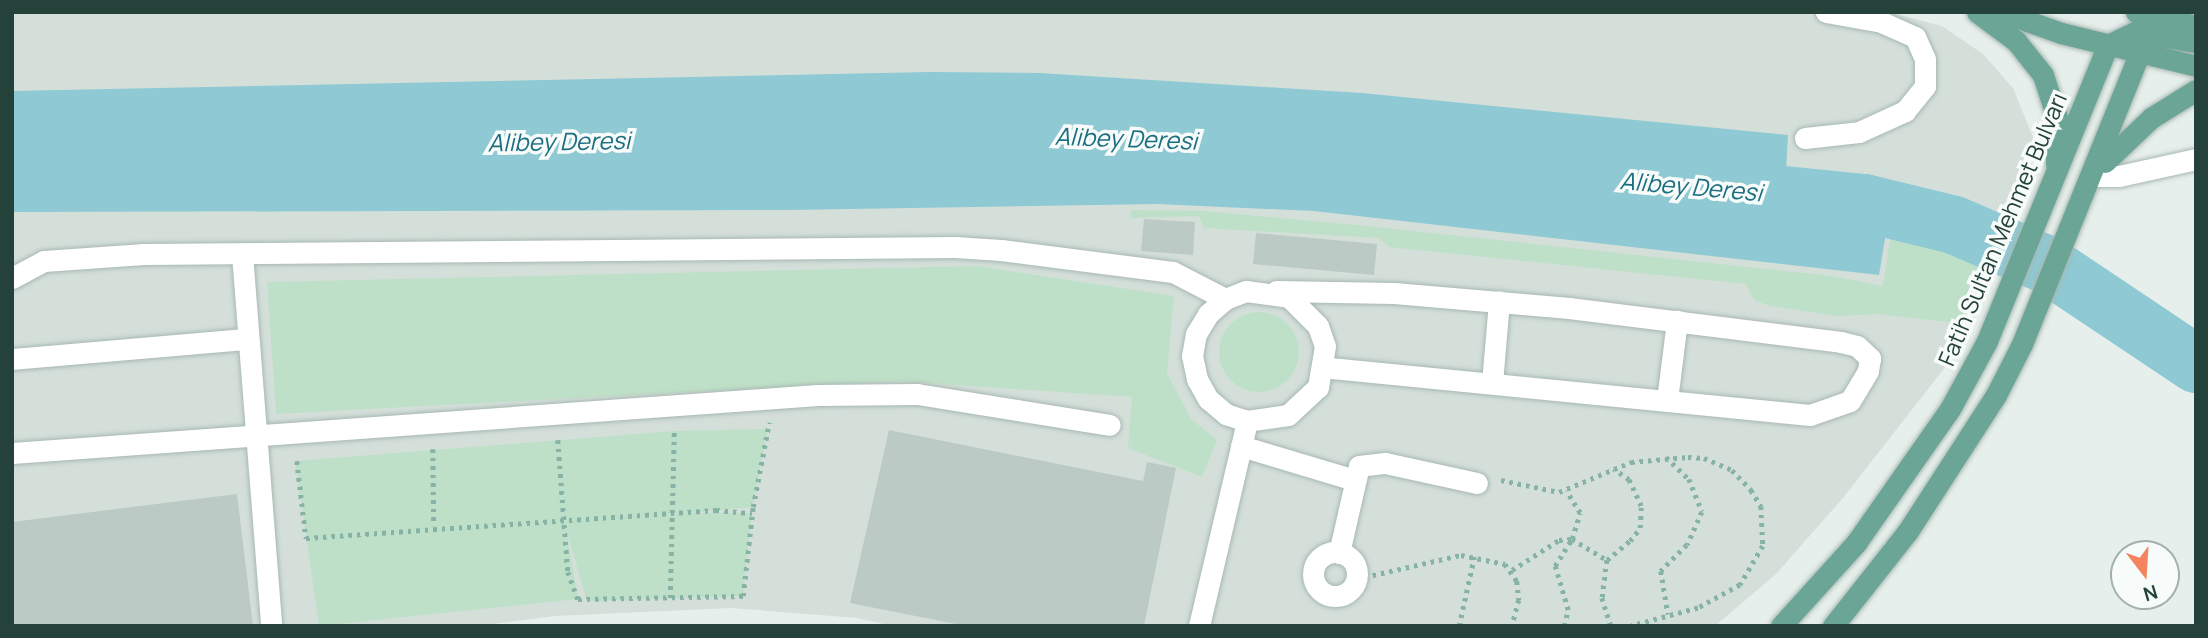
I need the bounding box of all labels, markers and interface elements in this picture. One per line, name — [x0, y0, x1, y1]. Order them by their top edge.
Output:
street label: Fatih Sultan Mehmet Bulvarı — [1932, 88, 2072, 370]
water label: Alibey Deresi — [1054, 121, 1198, 155]
water label: Alibey Deresi — [487, 125, 631, 157]
water label: Alibey Deresi — [1619, 165, 1763, 207]
north arrow — [2110, 540, 2180, 610]
text: N — [2140, 579, 2161, 608]

